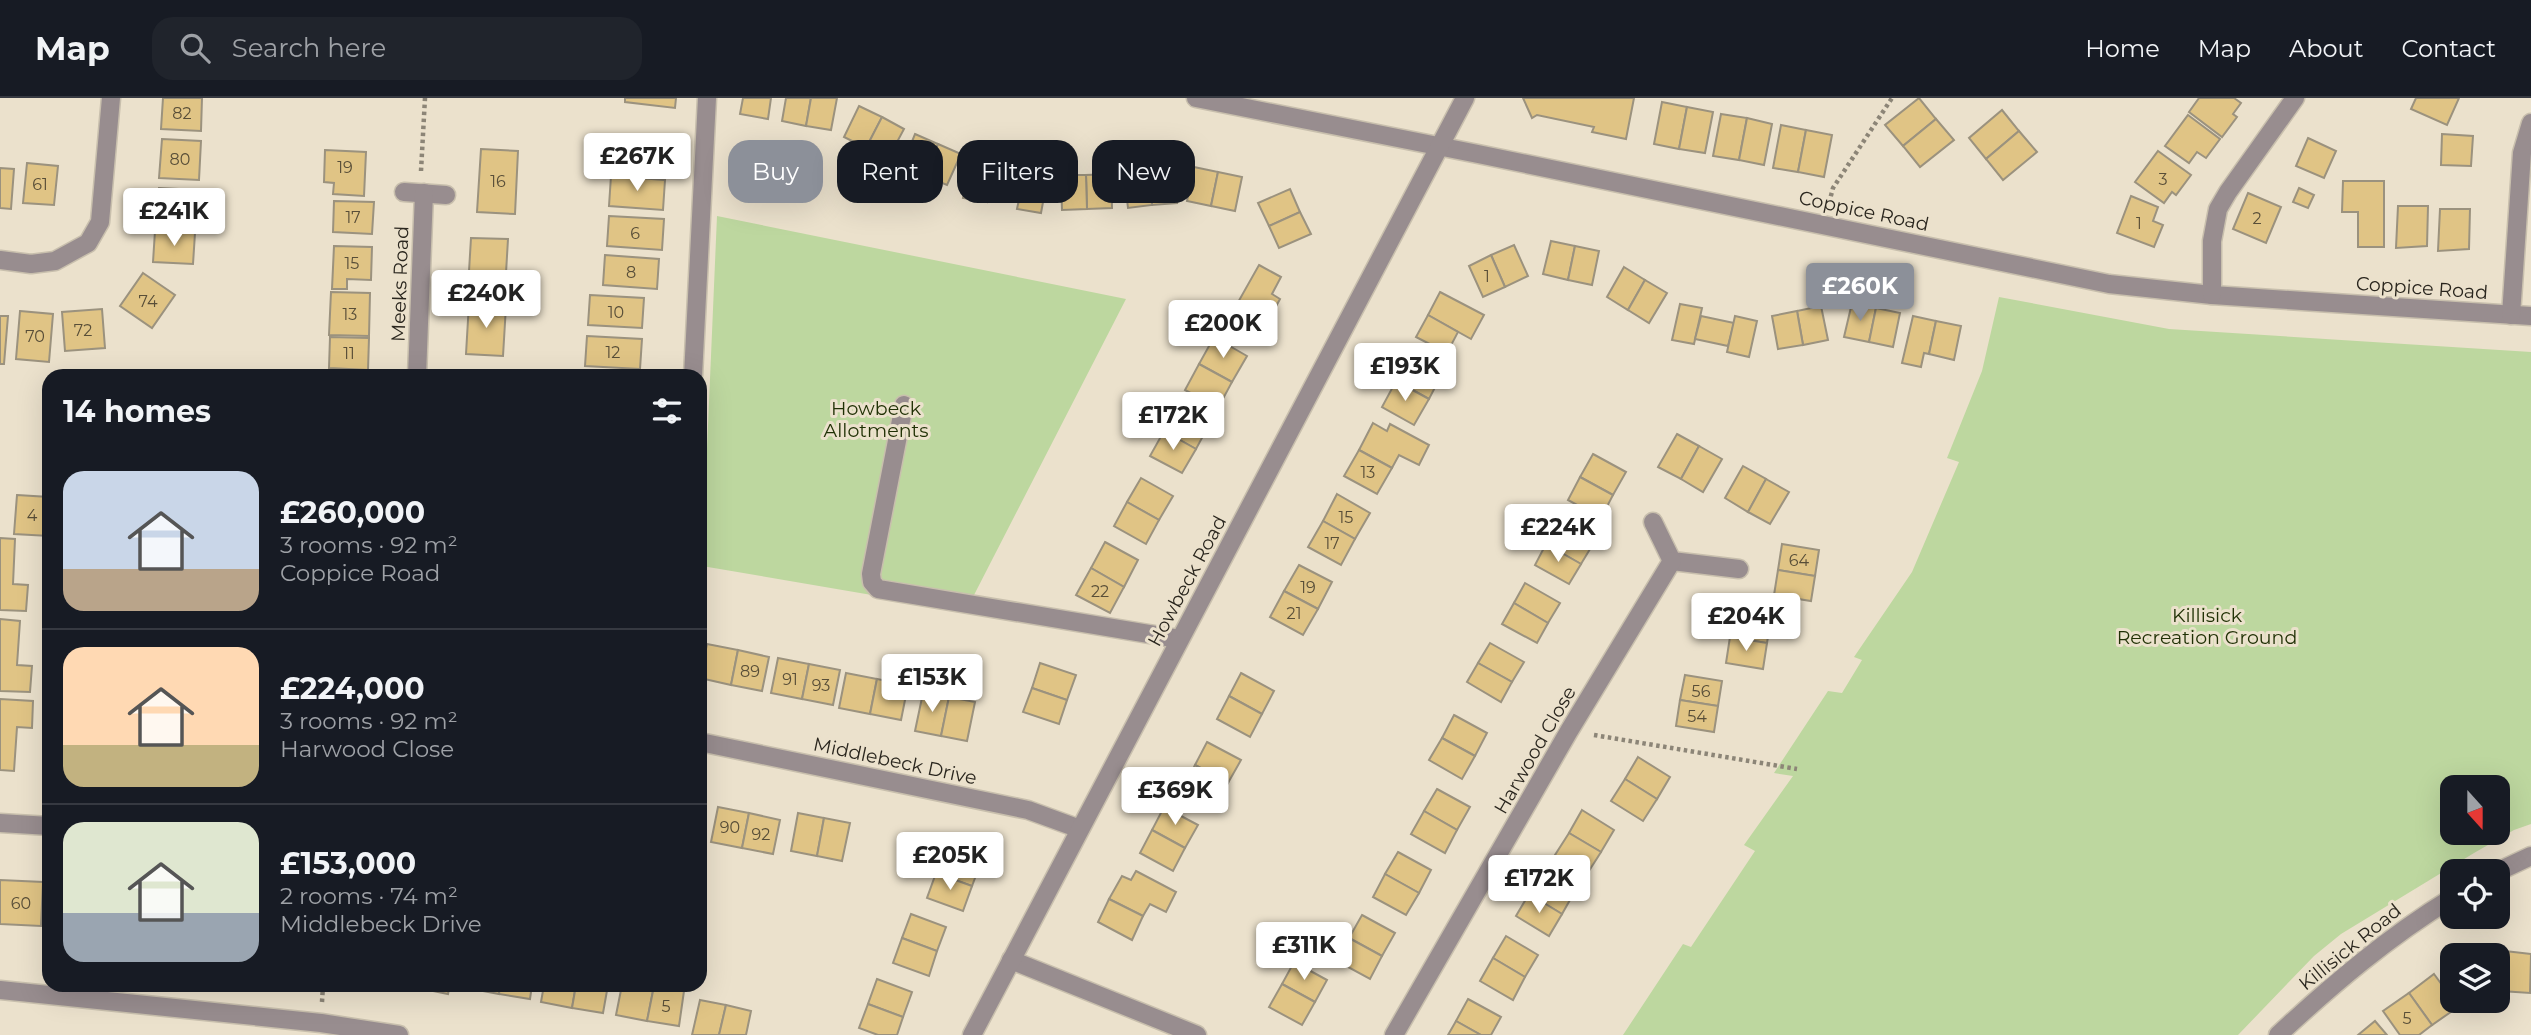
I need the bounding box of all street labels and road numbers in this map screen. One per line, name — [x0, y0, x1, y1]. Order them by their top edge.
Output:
street label: Coppice Road — [1797, 186, 1931, 236]
street label: Meeks Road — [386, 226, 414, 342]
street label: Coppice Road — [2355, 272, 2489, 304]
street label: Howbeck Road — [1143, 512, 1231, 650]
street label: Harwood Close — [1489, 682, 1581, 818]
street label: Middlebeck Drive — [811, 732, 979, 790]
street label: Killisick Road — [2294, 899, 2406, 995]

